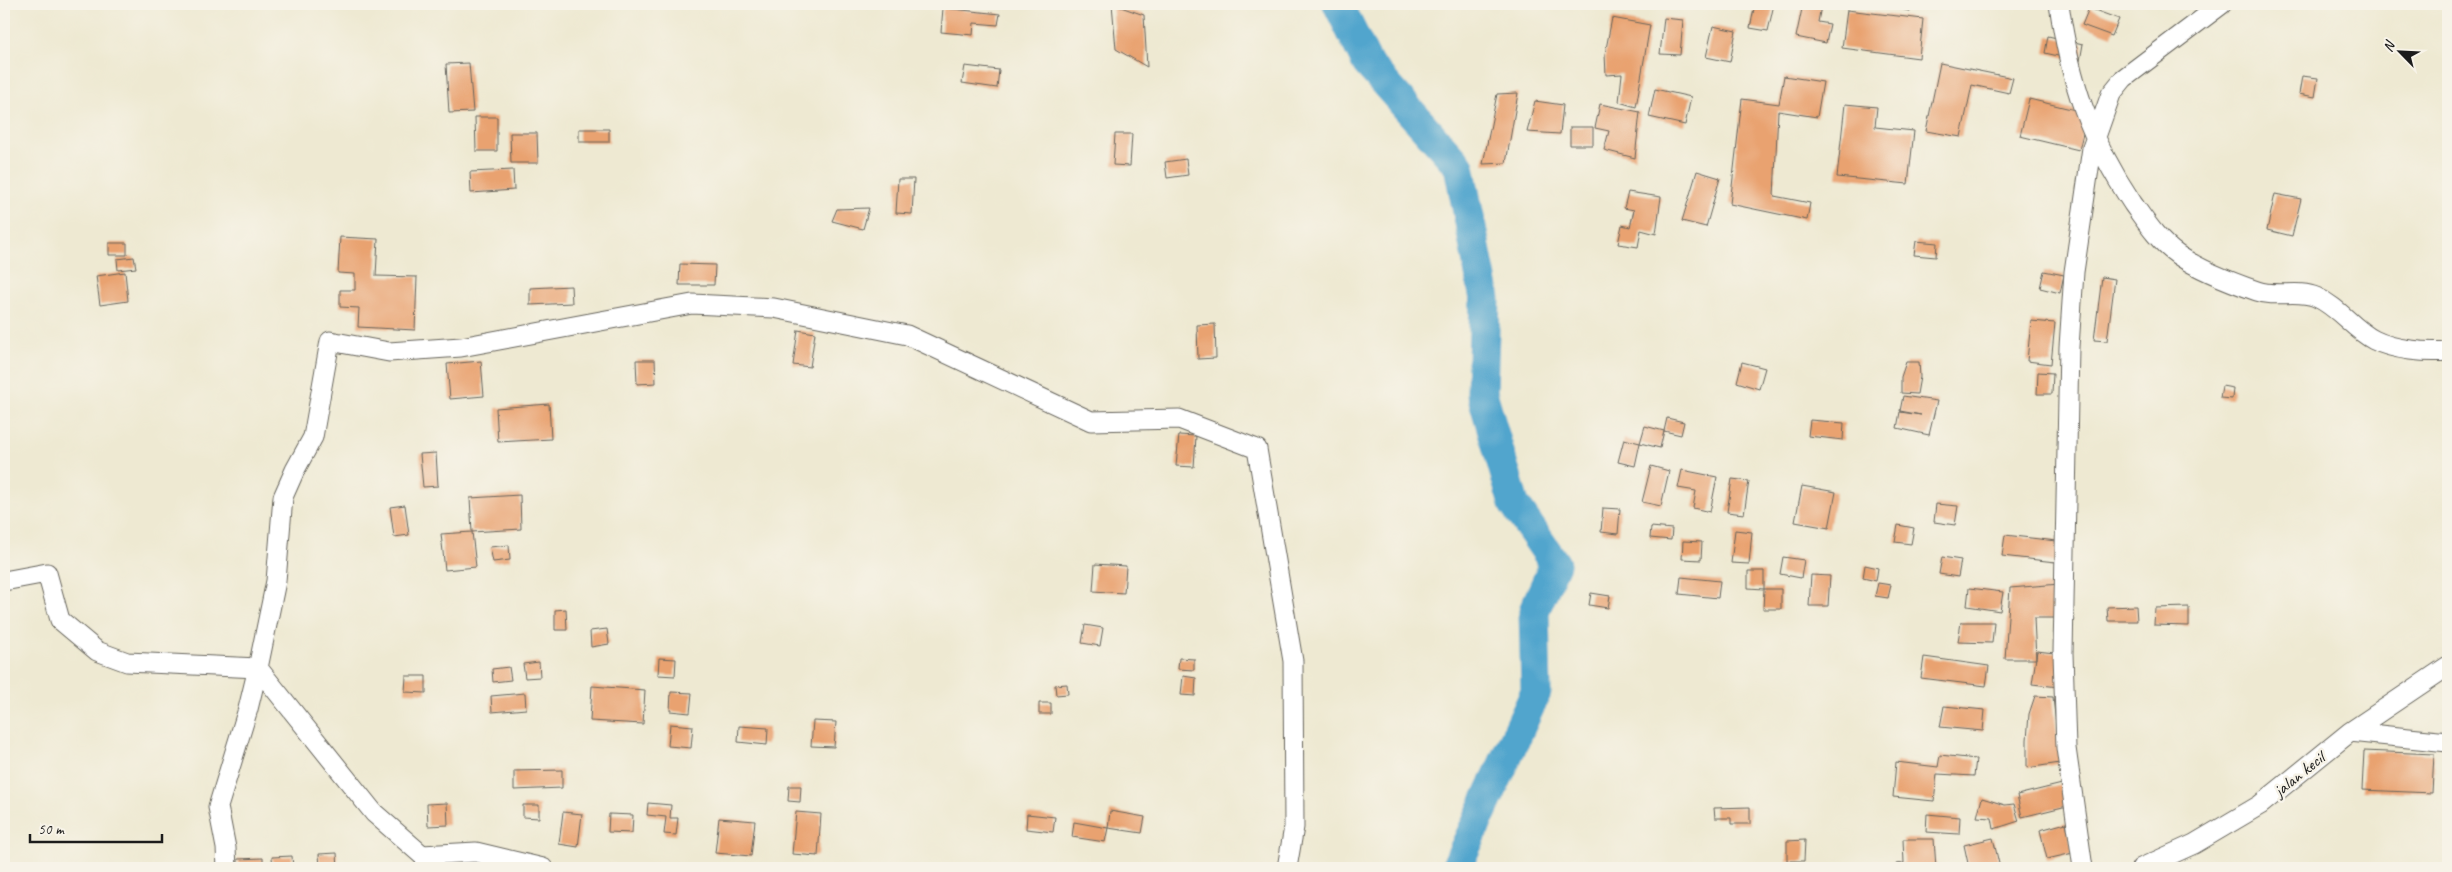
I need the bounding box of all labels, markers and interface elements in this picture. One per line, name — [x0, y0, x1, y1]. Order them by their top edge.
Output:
north arrow — [2374, 28, 2424, 78]
text: N — [2379, 37, 2399, 54]
street label: jalan kecil — [2267, 745, 2331, 803]
scale bar — [30, 812, 162, 844]
text: 50 m — [38, 820, 65, 839]

